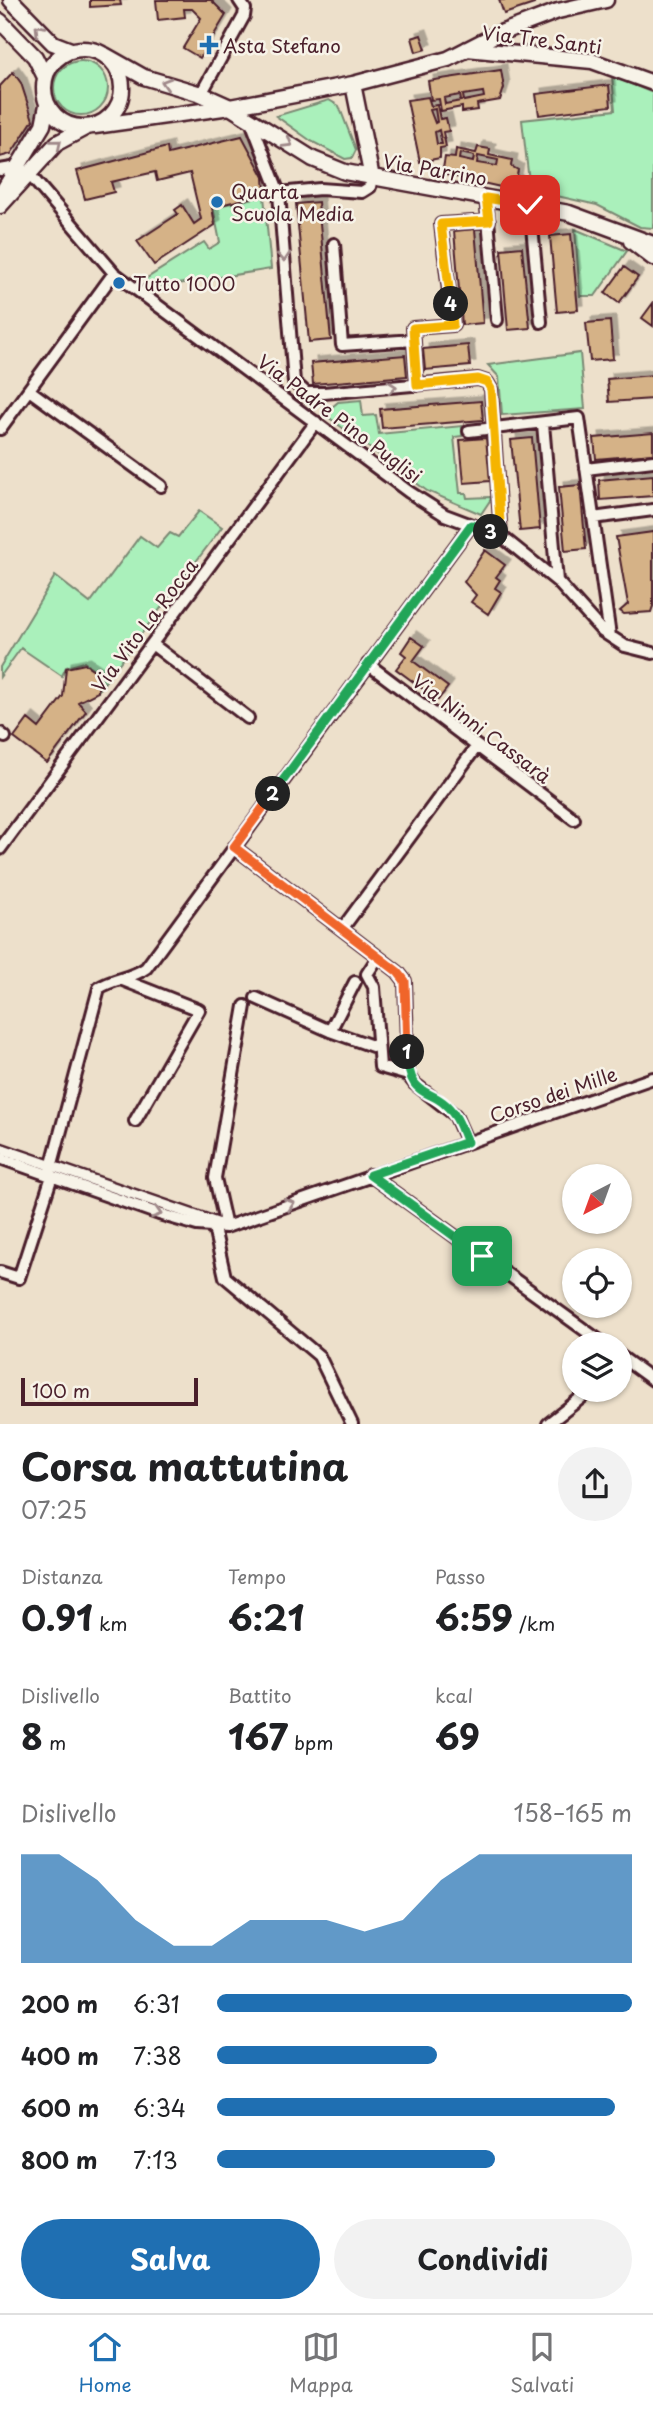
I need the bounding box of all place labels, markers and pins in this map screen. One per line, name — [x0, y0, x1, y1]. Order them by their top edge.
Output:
place label: Asta Stefano — [223, 31, 341, 59]
marker: Asta Stefano — [201, 37, 217, 53]
pin — [500, 175, 560, 235]
place label: Quarta Scuola Media — [231, 177, 354, 227]
marker: Quarta Scuola Media — [209, 194, 225, 210]
place label: Tutto 1000 — [133, 269, 235, 297]
marker: Tutto 1000 — [111, 275, 127, 291]
pin: 4 — [434, 286, 468, 322]
pin: 3 — [474, 514, 508, 550]
pin: 2 — [256, 776, 290, 812]
pin: 1 — [390, 1034, 424, 1070]
pin — [452, 1226, 512, 1286]

